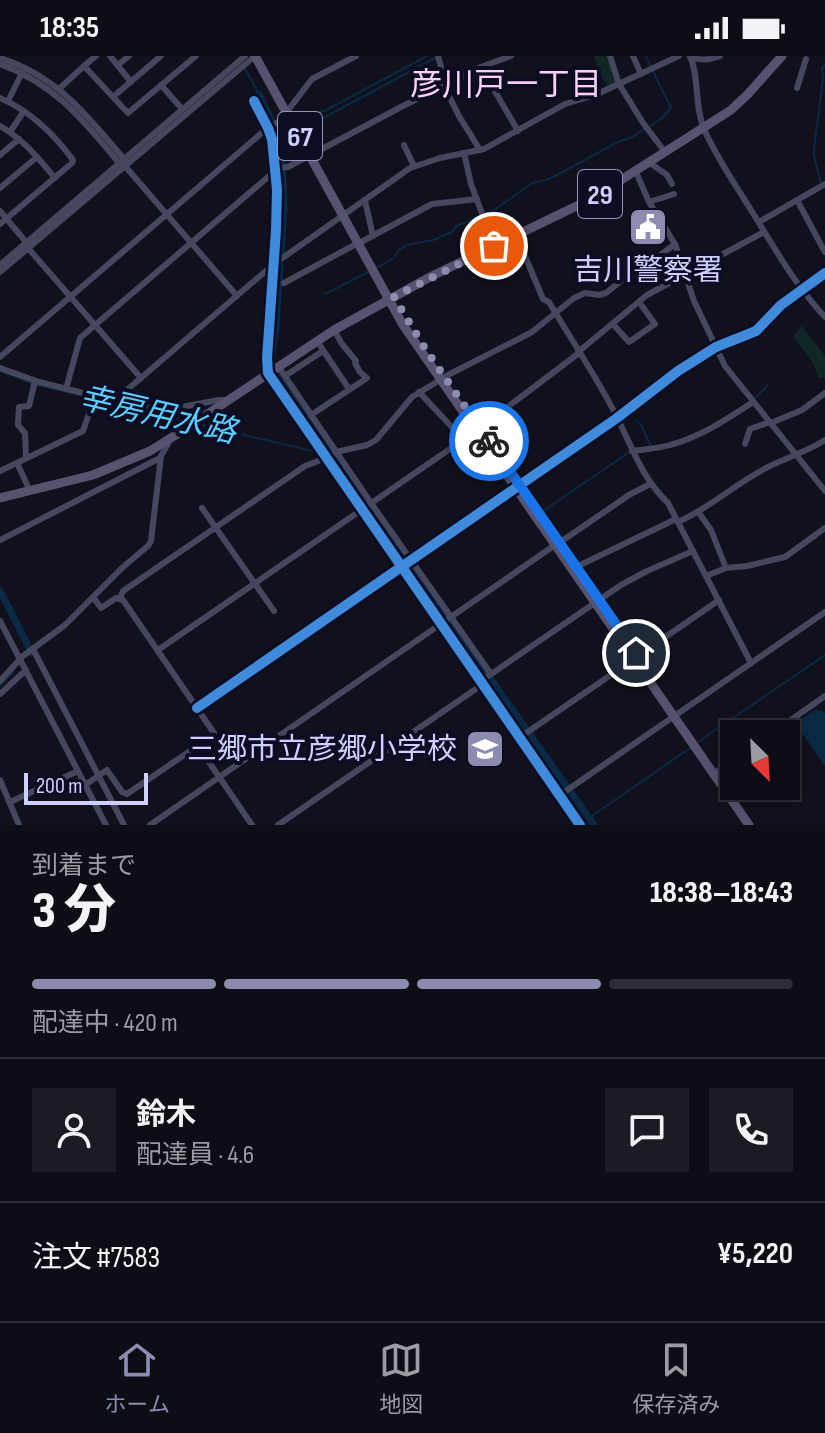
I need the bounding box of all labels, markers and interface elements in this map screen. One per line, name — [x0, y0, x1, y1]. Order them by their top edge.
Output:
text: 18:35 — [40, 10, 99, 46]
district label: 彦川戸一丁目 — [410, 66, 602, 105]
road number: 67 — [278, 112, 322, 160]
road number: 29 — [578, 170, 622, 218]
public building icon: 吉川警察署 — [627, 206, 669, 248]
pin — [460, 212, 528, 280]
icon: bag — [472, 224, 516, 268]
place label: 吉川警察署 — [573, 253, 723, 289]
water label: 幸房用水路 — [75, 378, 243, 453]
courier — [449, 401, 529, 481]
icon: bike — [467, 419, 511, 463]
pin — [602, 619, 670, 687]
icon: home — [614, 631, 658, 675]
north arrow — [720, 720, 800, 800]
map controls — [720, 720, 800, 800]
school or university icon: 三郷市立彦郷小学校 — [464, 728, 506, 770]
place label: 三郷市立彦郷小学校 — [187, 732, 457, 768]
scale bar — [24, 769, 148, 805]
text: 200 m — [36, 773, 82, 800]
text: 到着まで — [32, 851, 136, 882]
text: 18:38–18:43 — [650, 875, 793, 911]
text: 3 分 — [32, 880, 116, 943]
text: 配達中 · 420 m — [32, 1008, 178, 1039]
button: person — [32, 1088, 116, 1172]
button: chat — [605, 1088, 689, 1172]
button: phone — [709, 1088, 793, 1172]
text: 鈴木 — [136, 1097, 196, 1133]
text: 配達員 · 4.6 — [136, 1140, 254, 1171]
text: ¥5,220 — [717, 1236, 793, 1272]
text: 注文 #7583 — [32, 1240, 160, 1276]
tab: ホーム — [105, 1338, 170, 1419]
tab: 地図 — [379, 1338, 423, 1419]
tab: 保存済み — [632, 1338, 720, 1419]

